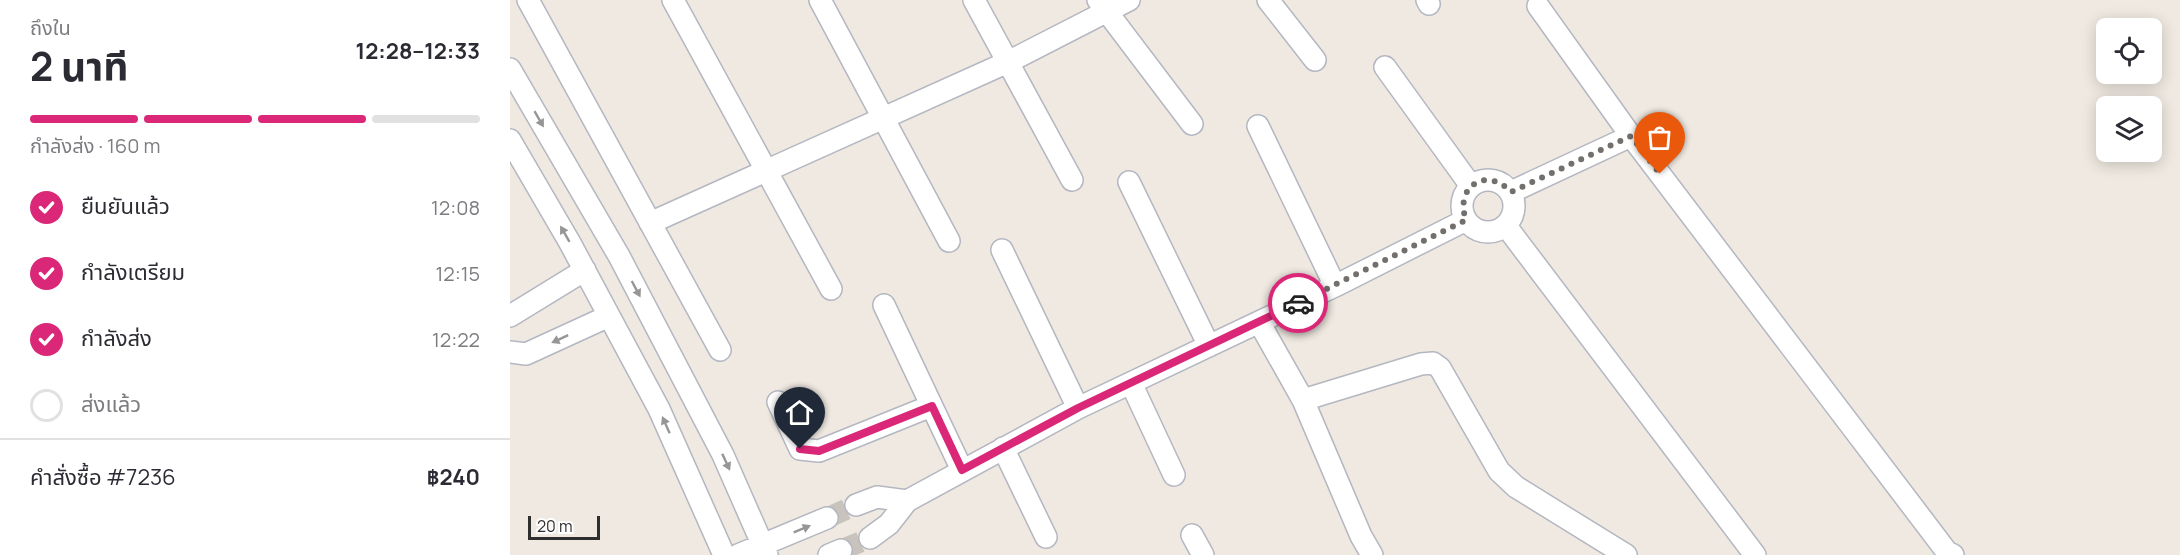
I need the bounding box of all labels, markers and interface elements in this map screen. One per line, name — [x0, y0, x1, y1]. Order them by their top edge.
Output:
text: ถึงใน — [30, 14, 71, 41]
map controls — [2096, 18, 2162, 162]
button: locate — [2096, 18, 2162, 84]
text: 12:28–12:33 — [356, 36, 480, 66]
text: 2 นาที — [30, 39, 128, 93]
button: layers — [2096, 96, 2162, 162]
one-way arrow — [534, 111, 544, 128]
pin — [1634, 112, 1685, 174]
icon: bag — [1643, 121, 1676, 154]
text: กำลังส่ง · 160 m — [30, 132, 160, 159]
icon: check — [30, 191, 63, 224]
text: ยืนยันแล้ว — [81, 191, 170, 221]
text: 12:08 — [431, 194, 480, 221]
one-way arrow — [560, 225, 570, 242]
icon: check — [30, 257, 63, 290]
text: กำลังเตรียม — [81, 257, 185, 287]
text: 12:15 — [435, 260, 480, 287]
courier — [1268, 273, 1328, 333]
one-way arrow — [631, 281, 641, 298]
icon: car — [1282, 287, 1315, 320]
icon: check — [30, 323, 63, 356]
text: กำลังส่ง — [81, 323, 152, 353]
text: 12:22 — [432, 326, 480, 353]
one-way arrow — [552, 334, 569, 343]
pin — [774, 387, 825, 449]
text: ส่งแล้ว — [81, 389, 141, 419]
icon: home — [783, 396, 816, 429]
one-way arrow — [661, 416, 670, 434]
one-way arrow — [721, 453, 731, 471]
text: คำสั่งซื้อ #7236 — [30, 462, 176, 492]
text: ฿240 — [427, 462, 480, 492]
scale bar — [528, 513, 600, 540]
text: 20 m — [537, 515, 573, 537]
one-way arrow — [793, 523, 811, 533]

